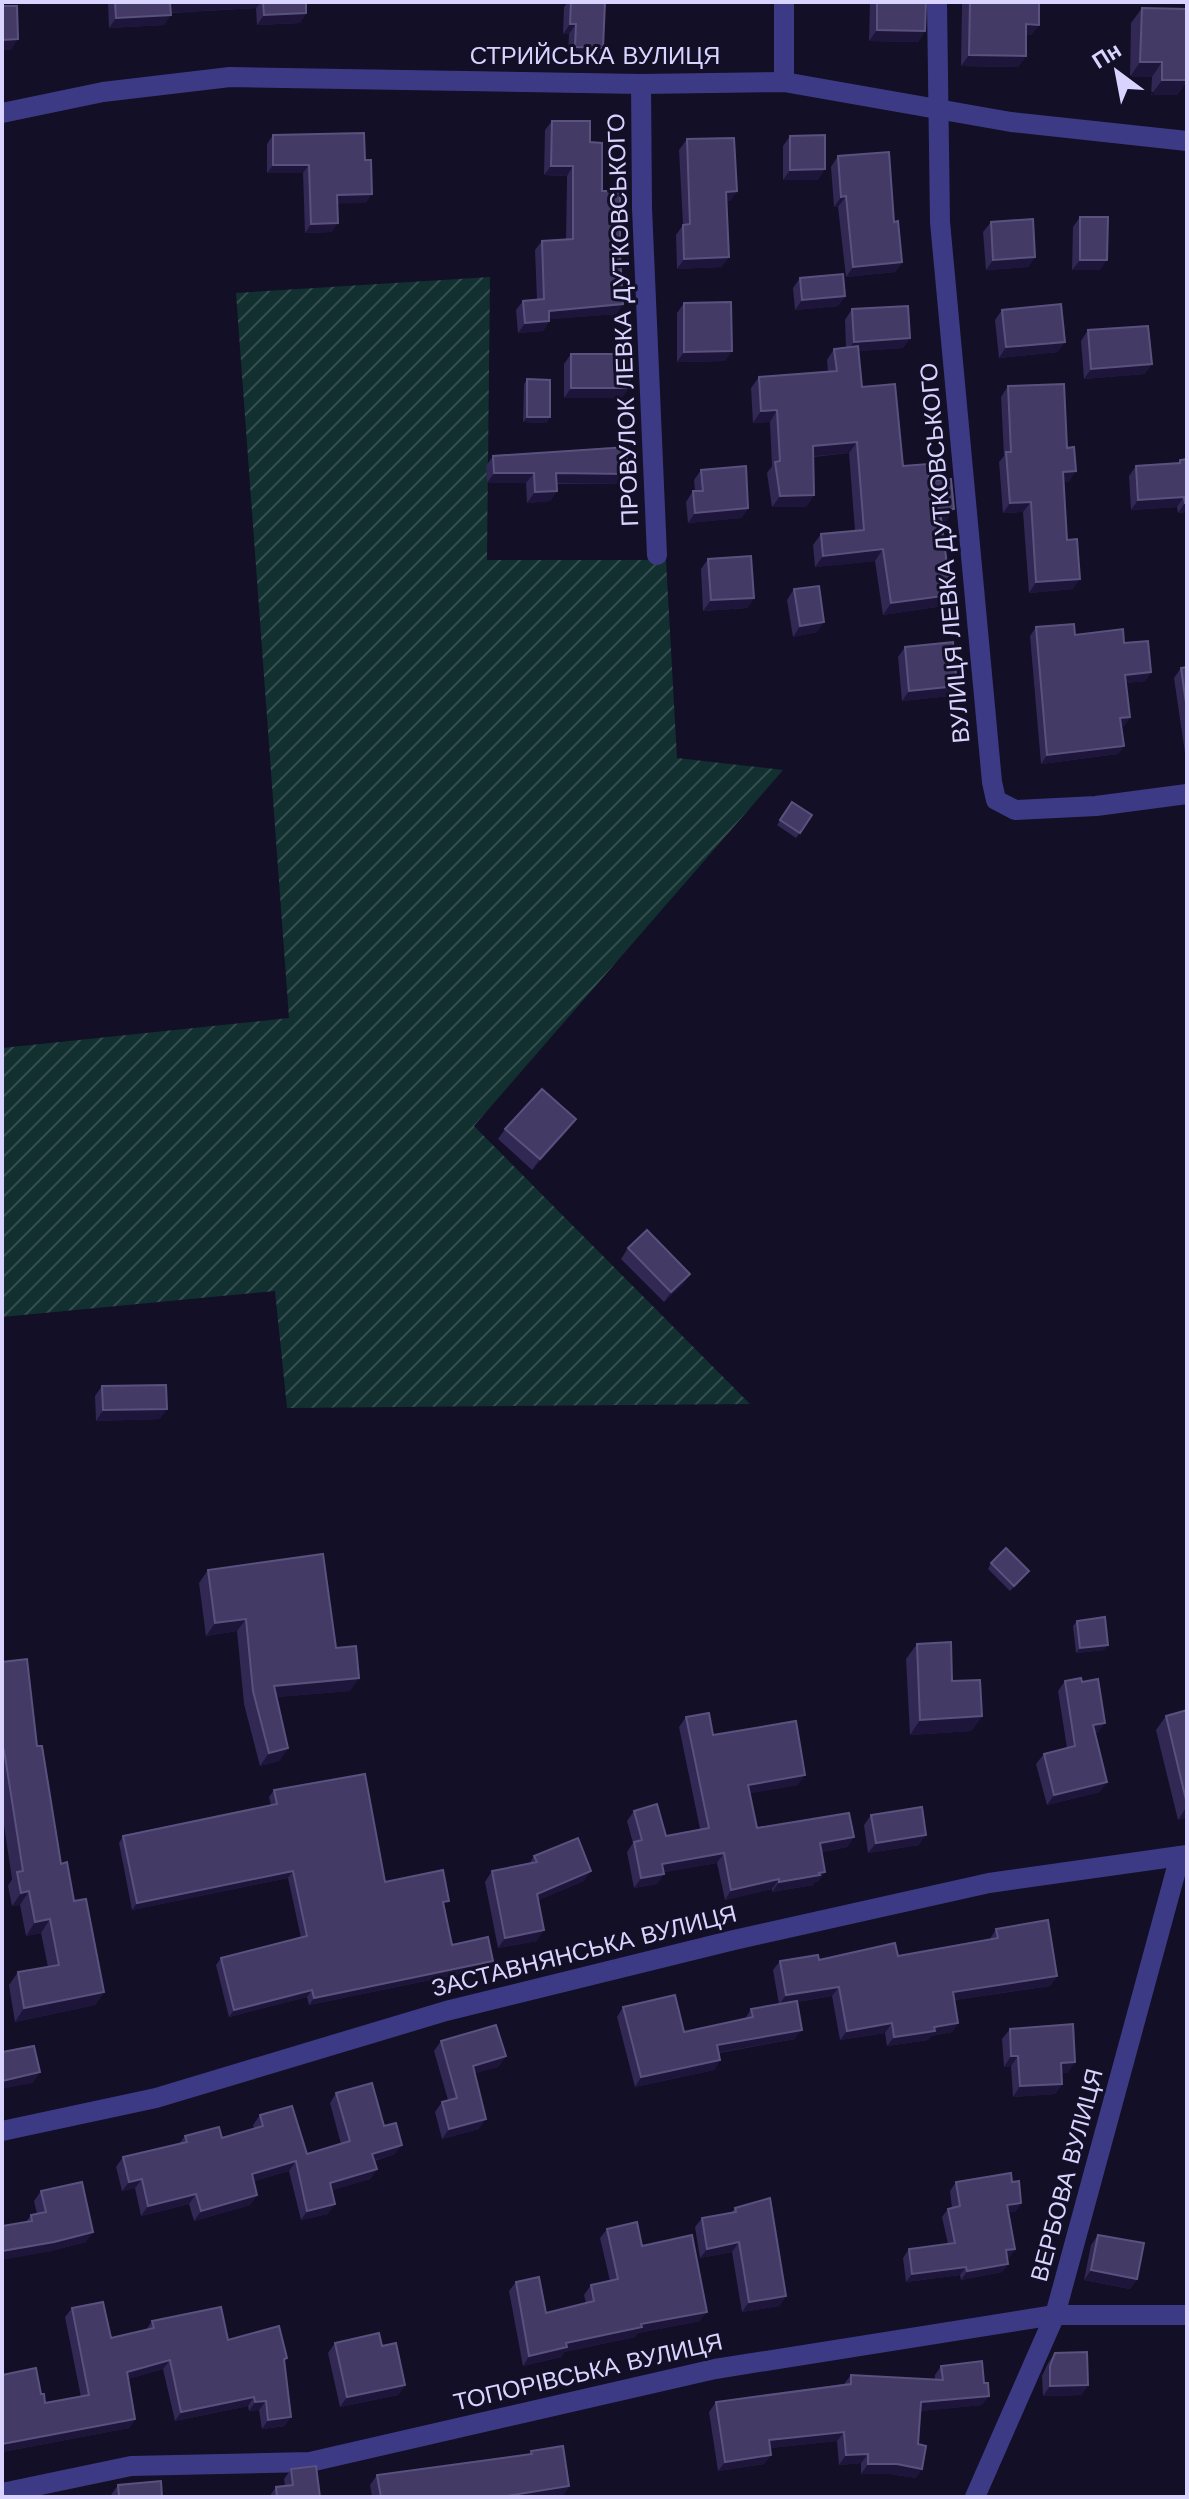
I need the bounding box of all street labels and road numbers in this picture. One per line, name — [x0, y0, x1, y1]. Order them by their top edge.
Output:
street label: СТРИЙСЬКА ВУЛИЦЯ — [470, 42, 720, 70]
street label: ПРОВУЛОК ЛЕВКА ДУТКОВСЬКОГО — [602, 113, 644, 527]
street label: ВУЛИЦЯ ЛЕВКА ДУТКОВСЬКОГО — [914, 362, 976, 744]
street label: ЗАСТАВНЯНСЬКА ВУЛИЦЯ — [429, 1900, 739, 2002]
street label: ВЕРБОВА ВУЛИЦЯ — [1025, 2065, 1109, 2285]
street label: ТОПОРІВСЬКА ВУЛИЦЯ — [451, 2327, 725, 2417]

